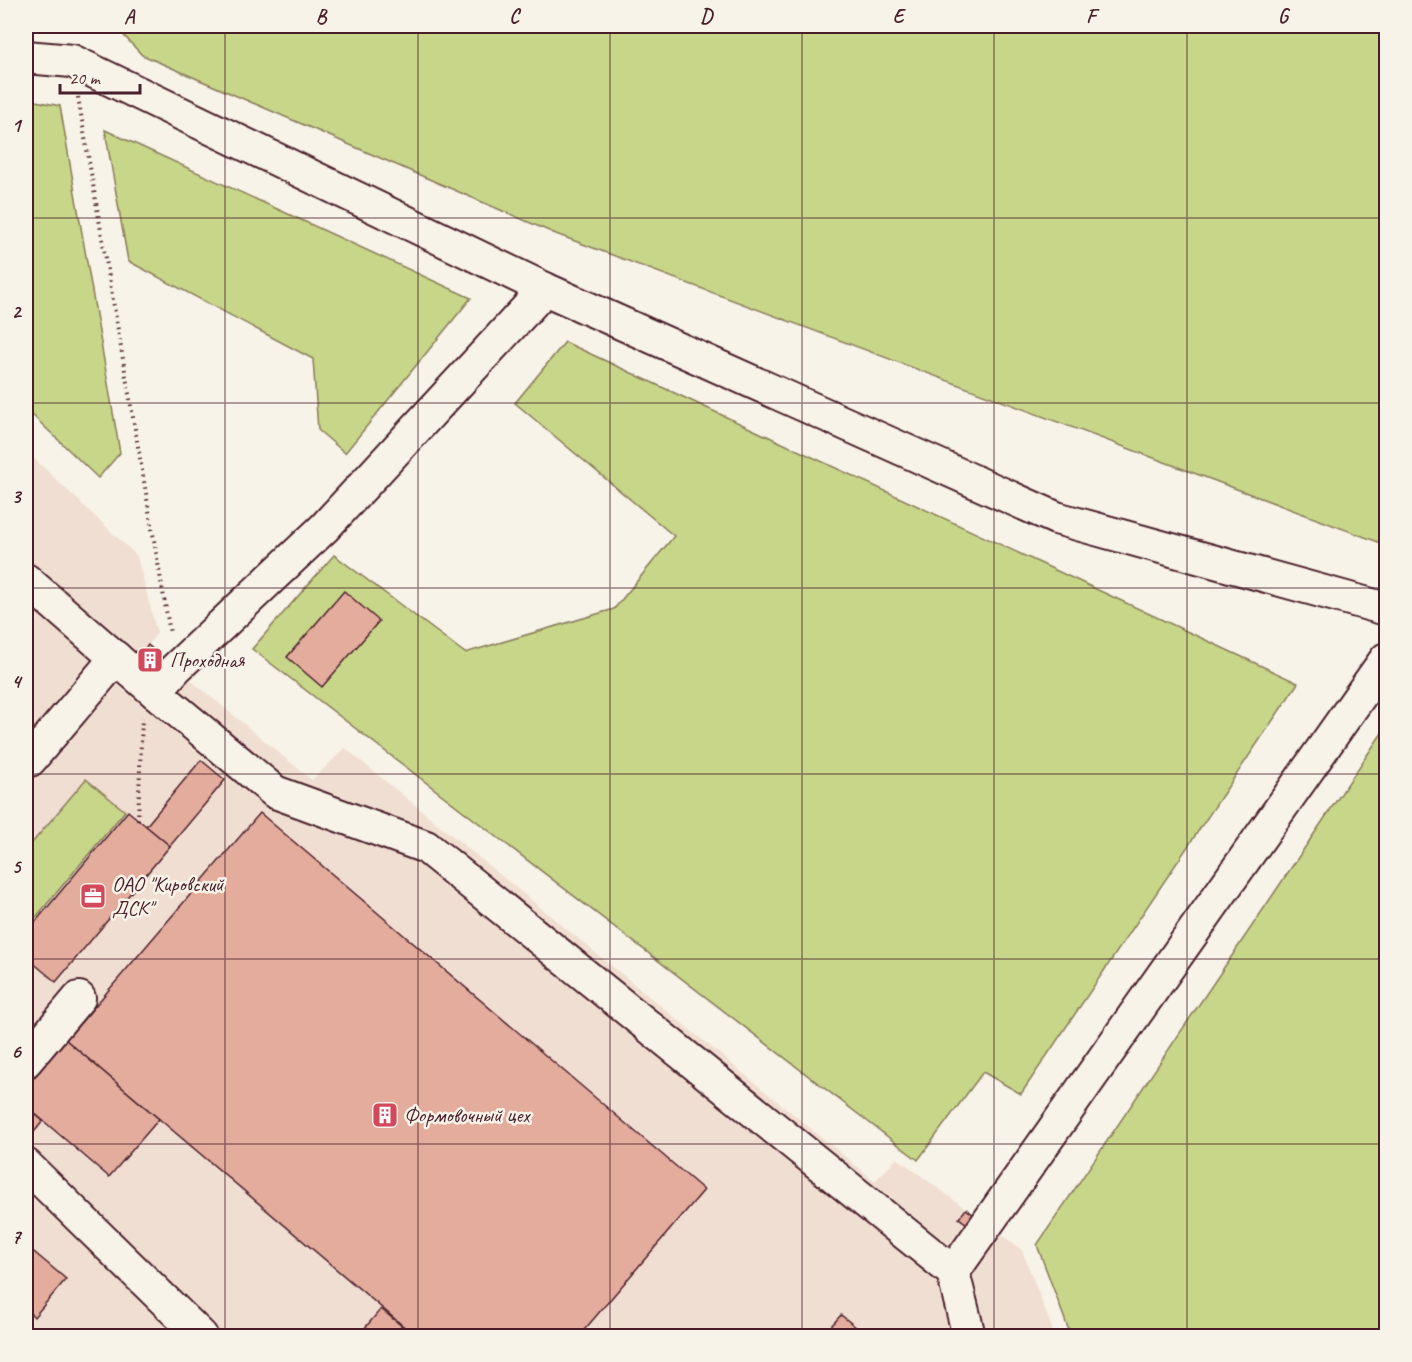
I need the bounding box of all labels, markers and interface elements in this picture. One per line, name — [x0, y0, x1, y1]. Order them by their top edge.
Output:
text: A — [124, 4, 136, 29]
text: B — [316, 4, 328, 29]
text: C — [509, 4, 521, 29]
text: D — [700, 4, 714, 29]
text: E — [893, 4, 907, 29]
text: F — [1086, 4, 1100, 29]
text: G — [1278, 4, 1291, 29]
scale bar — [60, 57, 140, 95]
text: 20 m — [69, 67, 102, 89]
text: 1 — [12, 113, 23, 138]
text: 2 — [12, 299, 23, 324]
text: 3 — [12, 484, 23, 509]
building icon: Проходная — [135, 645, 165, 675]
place label: Проходная — [170, 647, 246, 673]
text: 4 — [12, 669, 24, 694]
text: 5 — [12, 854, 23, 879]
place label: ОАО "Кировский ДСК" — [112, 871, 225, 921]
office icon: ОАО "Кировский ДСК" — [78, 881, 108, 911]
text: 6 — [11, 1039, 22, 1064]
building icon: Формовочный цех — [370, 1100, 400, 1130]
place label: Формовочный цех — [404, 1102, 531, 1128]
text: 7 — [12, 1224, 23, 1249]

